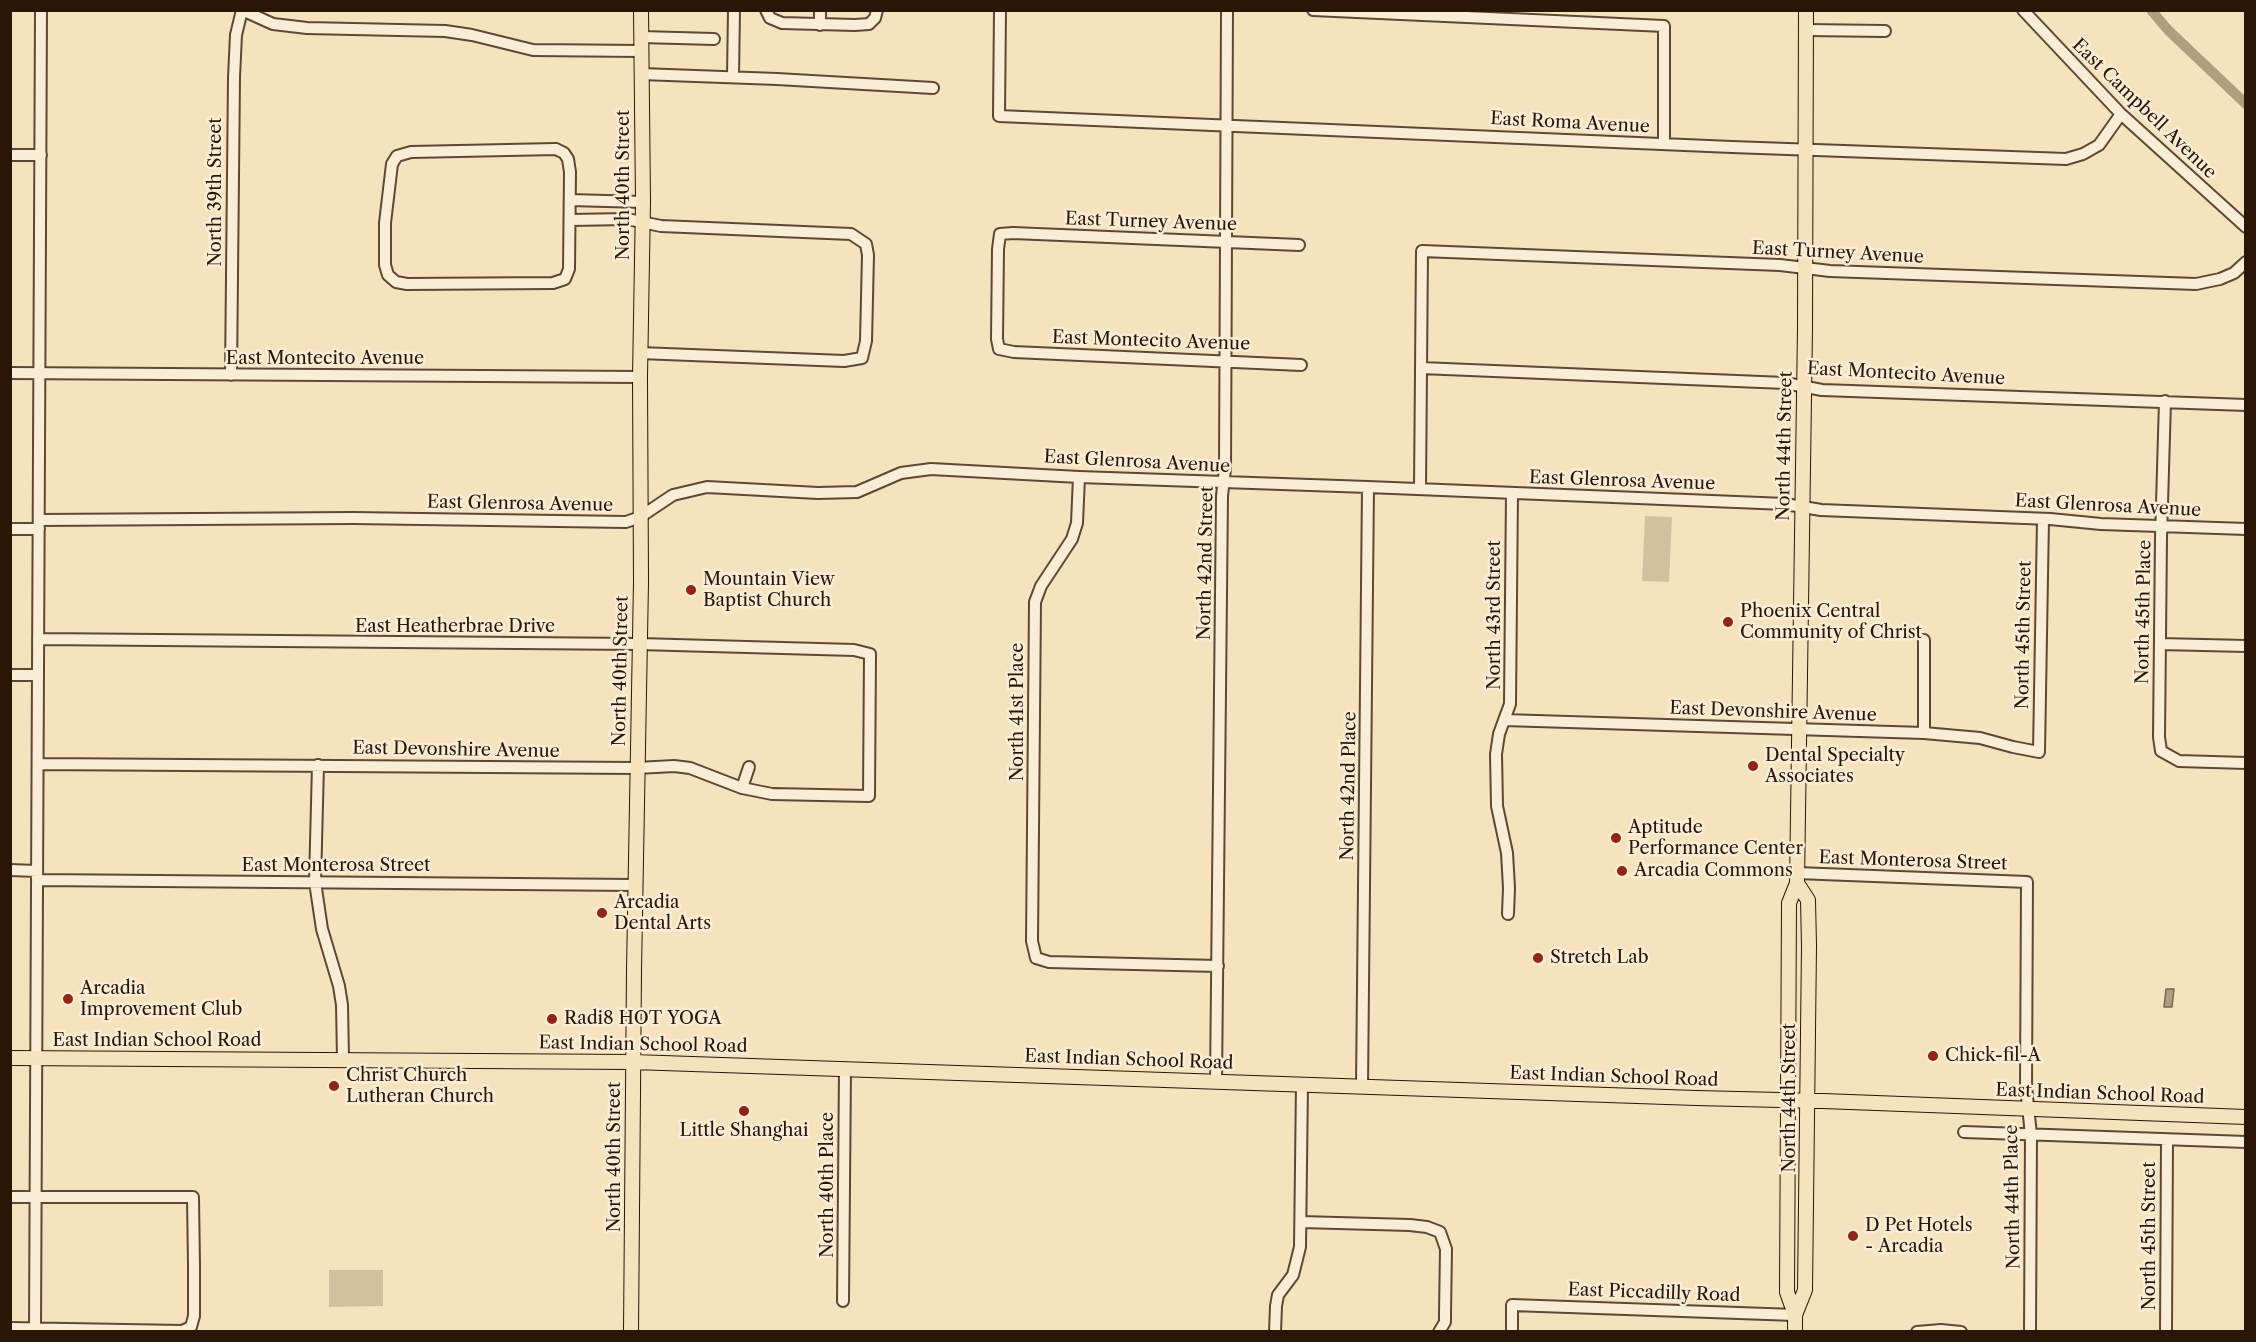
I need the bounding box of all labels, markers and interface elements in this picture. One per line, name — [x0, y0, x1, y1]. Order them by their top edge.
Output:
street label: East Campbell Avenue — [2067, 34, 2221, 184]
street label: East Roma Avenue — [1490, 108, 1650, 138]
street label: North 40th Street — [613, 110, 635, 260]
street label: North 39th Street — [205, 117, 227, 267]
street label: East Turney Avenue — [1065, 208, 1237, 236]
street label: East Turney Avenue — [1752, 238, 1924, 268]
street label: East Montecito Avenue — [1051, 327, 1251, 355]
street label: East Montecito Avenue — [226, 348, 424, 370]
street label: East Montecito Avenue — [1806, 358, 2006, 390]
street label: North 44th Street — [1773, 371, 1797, 521]
street label: East Glenrosa Avenue — [1043, 446, 1231, 478]
street label: East Glenrosa Avenue — [1528, 467, 1716, 495]
street label: North 42nd Street — [1194, 486, 1218, 640]
street label: East Glenrosa Avenue — [2014, 490, 2202, 522]
street label: East Glenrosa Avenue — [427, 492, 613, 516]
street label: North 43rd Street — [1484, 540, 1506, 690]
street label: North 45th Place — [2132, 540, 2156, 684]
street label: North 45th Street — [2012, 560, 2036, 710]
place label: Mountain View Baptist Church — [703, 569, 835, 612]
marker: Mountain View Baptist Church — [684, 583, 698, 597]
street label: North 40th Street — [609, 595, 633, 747]
place label: Phoenix Central Community of Christ — [1740, 601, 1922, 644]
marker: Phoenix Central Community of Christ — [1721, 615, 1735, 629]
street label: East Heatherbrae Drive — [355, 616, 555, 638]
street label: North 41st Place — [1007, 643, 1029, 781]
street label: East Devonshire Avenue — [1669, 698, 1877, 726]
street label: North 42nd Place — [1337, 711, 1361, 861]
street label: East Devonshire Avenue — [352, 737, 560, 763]
place label: Dental Specialty Associates — [1765, 745, 1905, 788]
marker: Dental Specialty Associates — [1746, 759, 1760, 773]
place label: Aptitude Performance Center — [1628, 817, 1803, 860]
marker: Aptitude Performance Center — [1609, 831, 1623, 845]
street label: East Monterosa Street — [1818, 847, 2008, 875]
street label: East Monterosa Street — [242, 855, 430, 877]
place label: Arcadia Commons — [1634, 860, 1793, 882]
marker: Arcadia Commons — [1615, 864, 1629, 878]
place label: Arcadia Dental Arts — [614, 892, 711, 934]
marker: Arcadia Dental Arts — [595, 906, 609, 920]
place label: Stretch Lab — [1550, 947, 1649, 969]
marker: Stretch Lab — [1531, 951, 1545, 965]
place label: Arcadia Improvement Club — [80, 978, 242, 1020]
marker: Arcadia Improvement Club — [61, 992, 75, 1006]
place label: Radi8 HOT YOGA — [564, 1008, 722, 1030]
marker: Radi8 HOT YOGA — [545, 1012, 559, 1026]
street label: North 44th Street — [1779, 1023, 1801, 1173]
street label: East Indian School Road — [52, 1030, 262, 1052]
street label: East Indian School Road — [538, 1032, 748, 1058]
place label: Chick-fil-A — [1945, 1045, 2041, 1067]
street label: East Indian School Road — [1024, 1046, 1234, 1074]
marker: Chick-fil-A — [1926, 1049, 1940, 1063]
street label: East Indian School Road — [1509, 1063, 1719, 1091]
place label: Christ Church Lutheran Church — [346, 1065, 494, 1108]
marker: Christ Church Lutheran Church — [327, 1079, 341, 1093]
street label: East Indian School Road — [1995, 1080, 2205, 1108]
street label: North 40th Street — [604, 1082, 626, 1232]
marker: Little Shanghai — [737, 1104, 751, 1118]
street label: North 40th Place — [817, 1112, 839, 1258]
place label: Little Shanghai — [680, 1120, 808, 1142]
street label: North 44th Place — [2001, 1124, 2025, 1270]
street label: North 45th Street — [2139, 1161, 2161, 1311]
place label: D Pet Hotels - Arcadia — [1865, 1215, 1973, 1258]
marker: D Pet Hotels - Arcadia — [1846, 1229, 1860, 1243]
street label: East Piccadilly Road — [1567, 1279, 1741, 1307]

